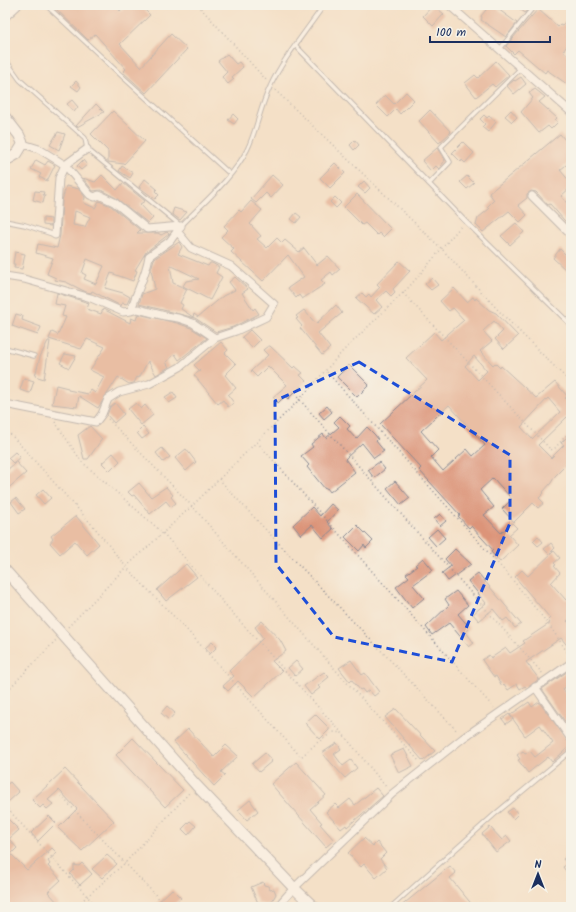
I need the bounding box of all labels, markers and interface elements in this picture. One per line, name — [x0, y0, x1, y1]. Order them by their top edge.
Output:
scale bar — [430, 18, 550, 44]
text: 100 m — [436, 23, 467, 42]
north arrow — [518, 854, 558, 894]
text: N — [535, 856, 542, 874]

